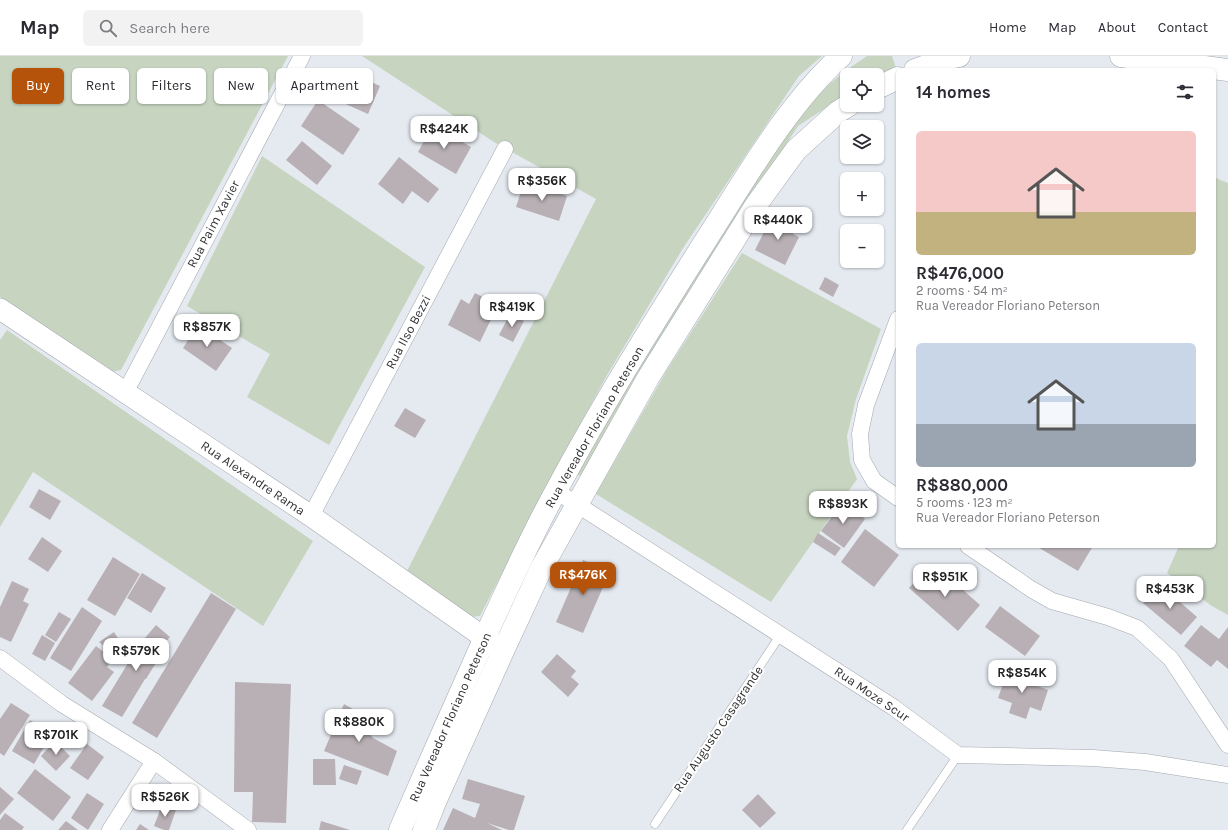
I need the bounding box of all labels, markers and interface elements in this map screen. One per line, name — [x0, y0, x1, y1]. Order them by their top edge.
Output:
search box — [83, 10, 363, 46]
text: Map — [20, 17, 59, 39]
icon: search — [97, 17, 119, 39]
text: Search here — [129, 19, 210, 37]
text: Home — [989, 19, 1026, 36]
text: Map — [1048, 19, 1076, 36]
text: About — [1098, 19, 1136, 36]
text: Contact — [1158, 19, 1208, 36]
chip: Buy — [12, 68, 64, 104]
chip: Rent — [72, 68, 129, 104]
chip: Filters — [137, 68, 206, 104]
chip: New — [214, 68, 268, 104]
chip: Apartment — [276, 68, 373, 104]
map controls — [840, 68, 884, 268]
button: locate — [840, 68, 884, 112]
icon: filters — [1174, 81, 1196, 103]
text: 14 homes — [916, 82, 991, 102]
pin: R$424K — [411, 116, 477, 150]
button: layers — [840, 120, 884, 164]
text: R$424K — [419, 121, 469, 136]
icon: home — [1020, 157, 1092, 229]
pin: R$356K — [509, 168, 575, 202]
button: + — [840, 172, 884, 216]
text: R$356K — [517, 173, 567, 188]
street label: Rua Paim Xavier — [184, 177, 242, 270]
pin: R$440K — [745, 207, 811, 241]
text: R$440K — [753, 212, 803, 227]
button: − — [840, 224, 884, 268]
text: R$476,000 — [916, 263, 1004, 283]
text: 2 rooms · 54 m² — [916, 283, 1008, 298]
street label: Rua Ilso Bezzi — [382, 293, 434, 371]
pin: R$419K — [479, 294, 545, 328]
text: Rua Vereador Floriano Peterson — [916, 298, 1100, 313]
text: R$419K — [489, 299, 535, 314]
pin: R$857K — [174, 314, 240, 348]
text: R$857K — [183, 319, 231, 334]
street label: Rua Vereador Floriano Peterson — [542, 344, 646, 510]
icon: home — [1020, 369, 1092, 441]
street label: Rua Alexandre Rama — [198, 438, 308, 518]
text: R$880,000 — [916, 475, 1008, 495]
pin: R$893K — [810, 491, 876, 525]
text: 5 rooms · 123 m² — [916, 495, 1013, 510]
text: R$893K — [818, 496, 868, 511]
text: Rua Vereador Floriano Peterson — [916, 510, 1100, 525]
pin: R$476K — [550, 562, 616, 596]
pin: R$951K — [912, 564, 978, 598]
text: R$476K — [559, 567, 607, 582]
text: R$951K — [922, 569, 968, 584]
pin: R$453K — [1137, 576, 1203, 610]
text: R$453K — [1145, 581, 1195, 596]
street label: Rua Vereador Floriano Peterson — [406, 630, 494, 804]
pin: R$579K — [103, 638, 169, 672]
text: R$579K — [112, 643, 160, 658]
pin: R$854K — [989, 660, 1055, 694]
street label: Rua Augusto Casagrande — [670, 663, 766, 795]
street label: Rua Moze Scur — [832, 663, 913, 725]
text: R$854K — [997, 665, 1047, 680]
pin: R$880K — [326, 709, 392, 743]
text: R$880K — [334, 714, 384, 729]
pin: R$701K — [23, 722, 89, 756]
text: R$701K — [33, 727, 79, 742]
pin: R$526K — [132, 784, 198, 818]
text: R$526K — [140, 789, 190, 804]

